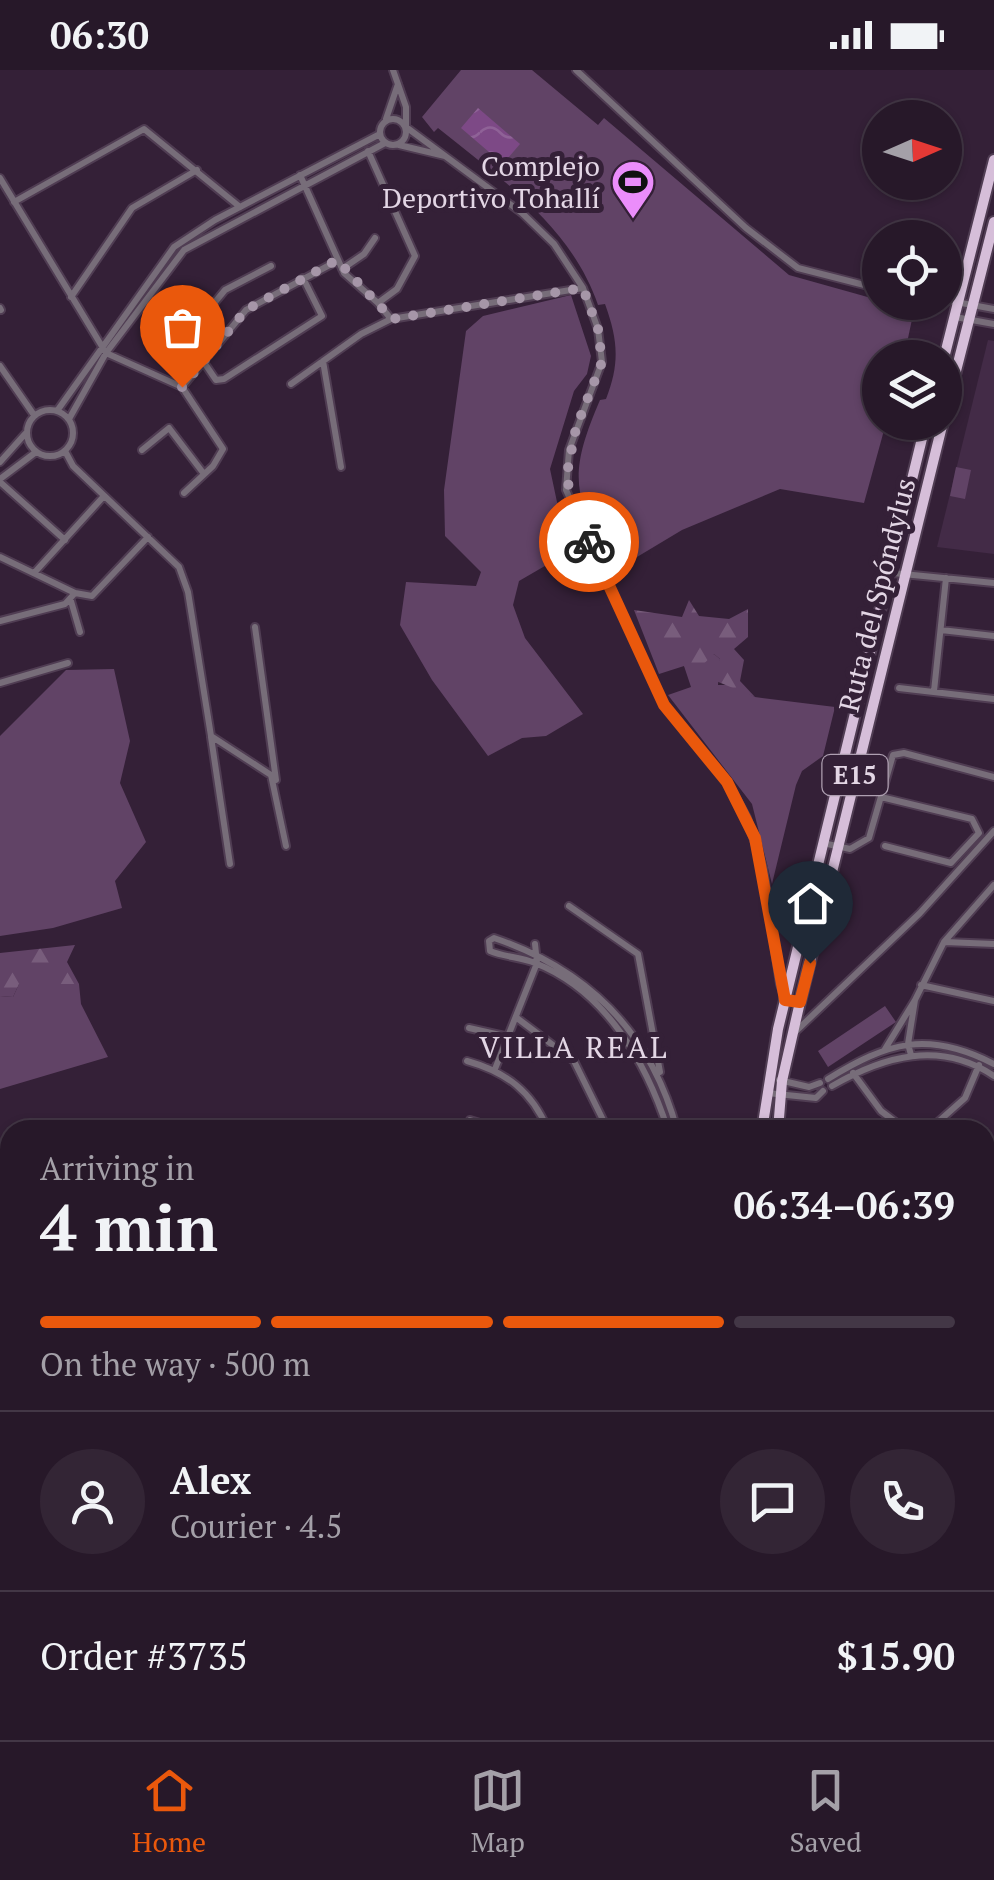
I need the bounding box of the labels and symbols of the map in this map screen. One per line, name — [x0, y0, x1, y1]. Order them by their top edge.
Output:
north arrow — [862, 100, 962, 200]
place label: Complejo Deportivo Tohallí — [382, 147, 601, 216]
sports icon: Complejo Deportivo Tohallí — [610, 159, 656, 220]
pin — [140, 285, 225, 388]
street label: Ruta del Spóndylus — [830, 474, 923, 715]
courier — [539, 492, 639, 592]
road number: E15 — [822, 755, 888, 795]
pin — [768, 861, 853, 964]
district label: VILLA REAL — [479, 1027, 669, 1067]

